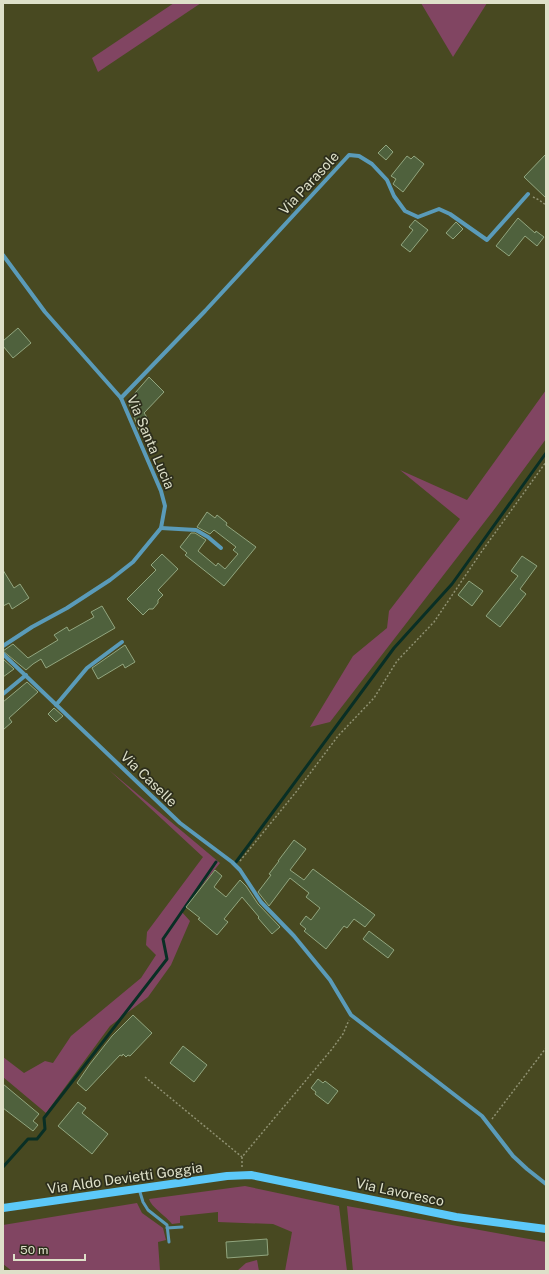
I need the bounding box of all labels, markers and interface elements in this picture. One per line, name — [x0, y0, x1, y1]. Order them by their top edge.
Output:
street label: Via Parasole — [276, 148, 342, 218]
street label: Via Santa Lucia — [124, 393, 178, 491]
street label: Via Caselle — [118, 748, 181, 810]
street label: Via Aldo Devietti Goggia — [46, 1159, 204, 1197]
street label: Via Lavoresco — [354, 1175, 446, 1209]
scale bar — [14, 1236, 85, 1262]
text: 50 m — [20, 1243, 48, 1257]

